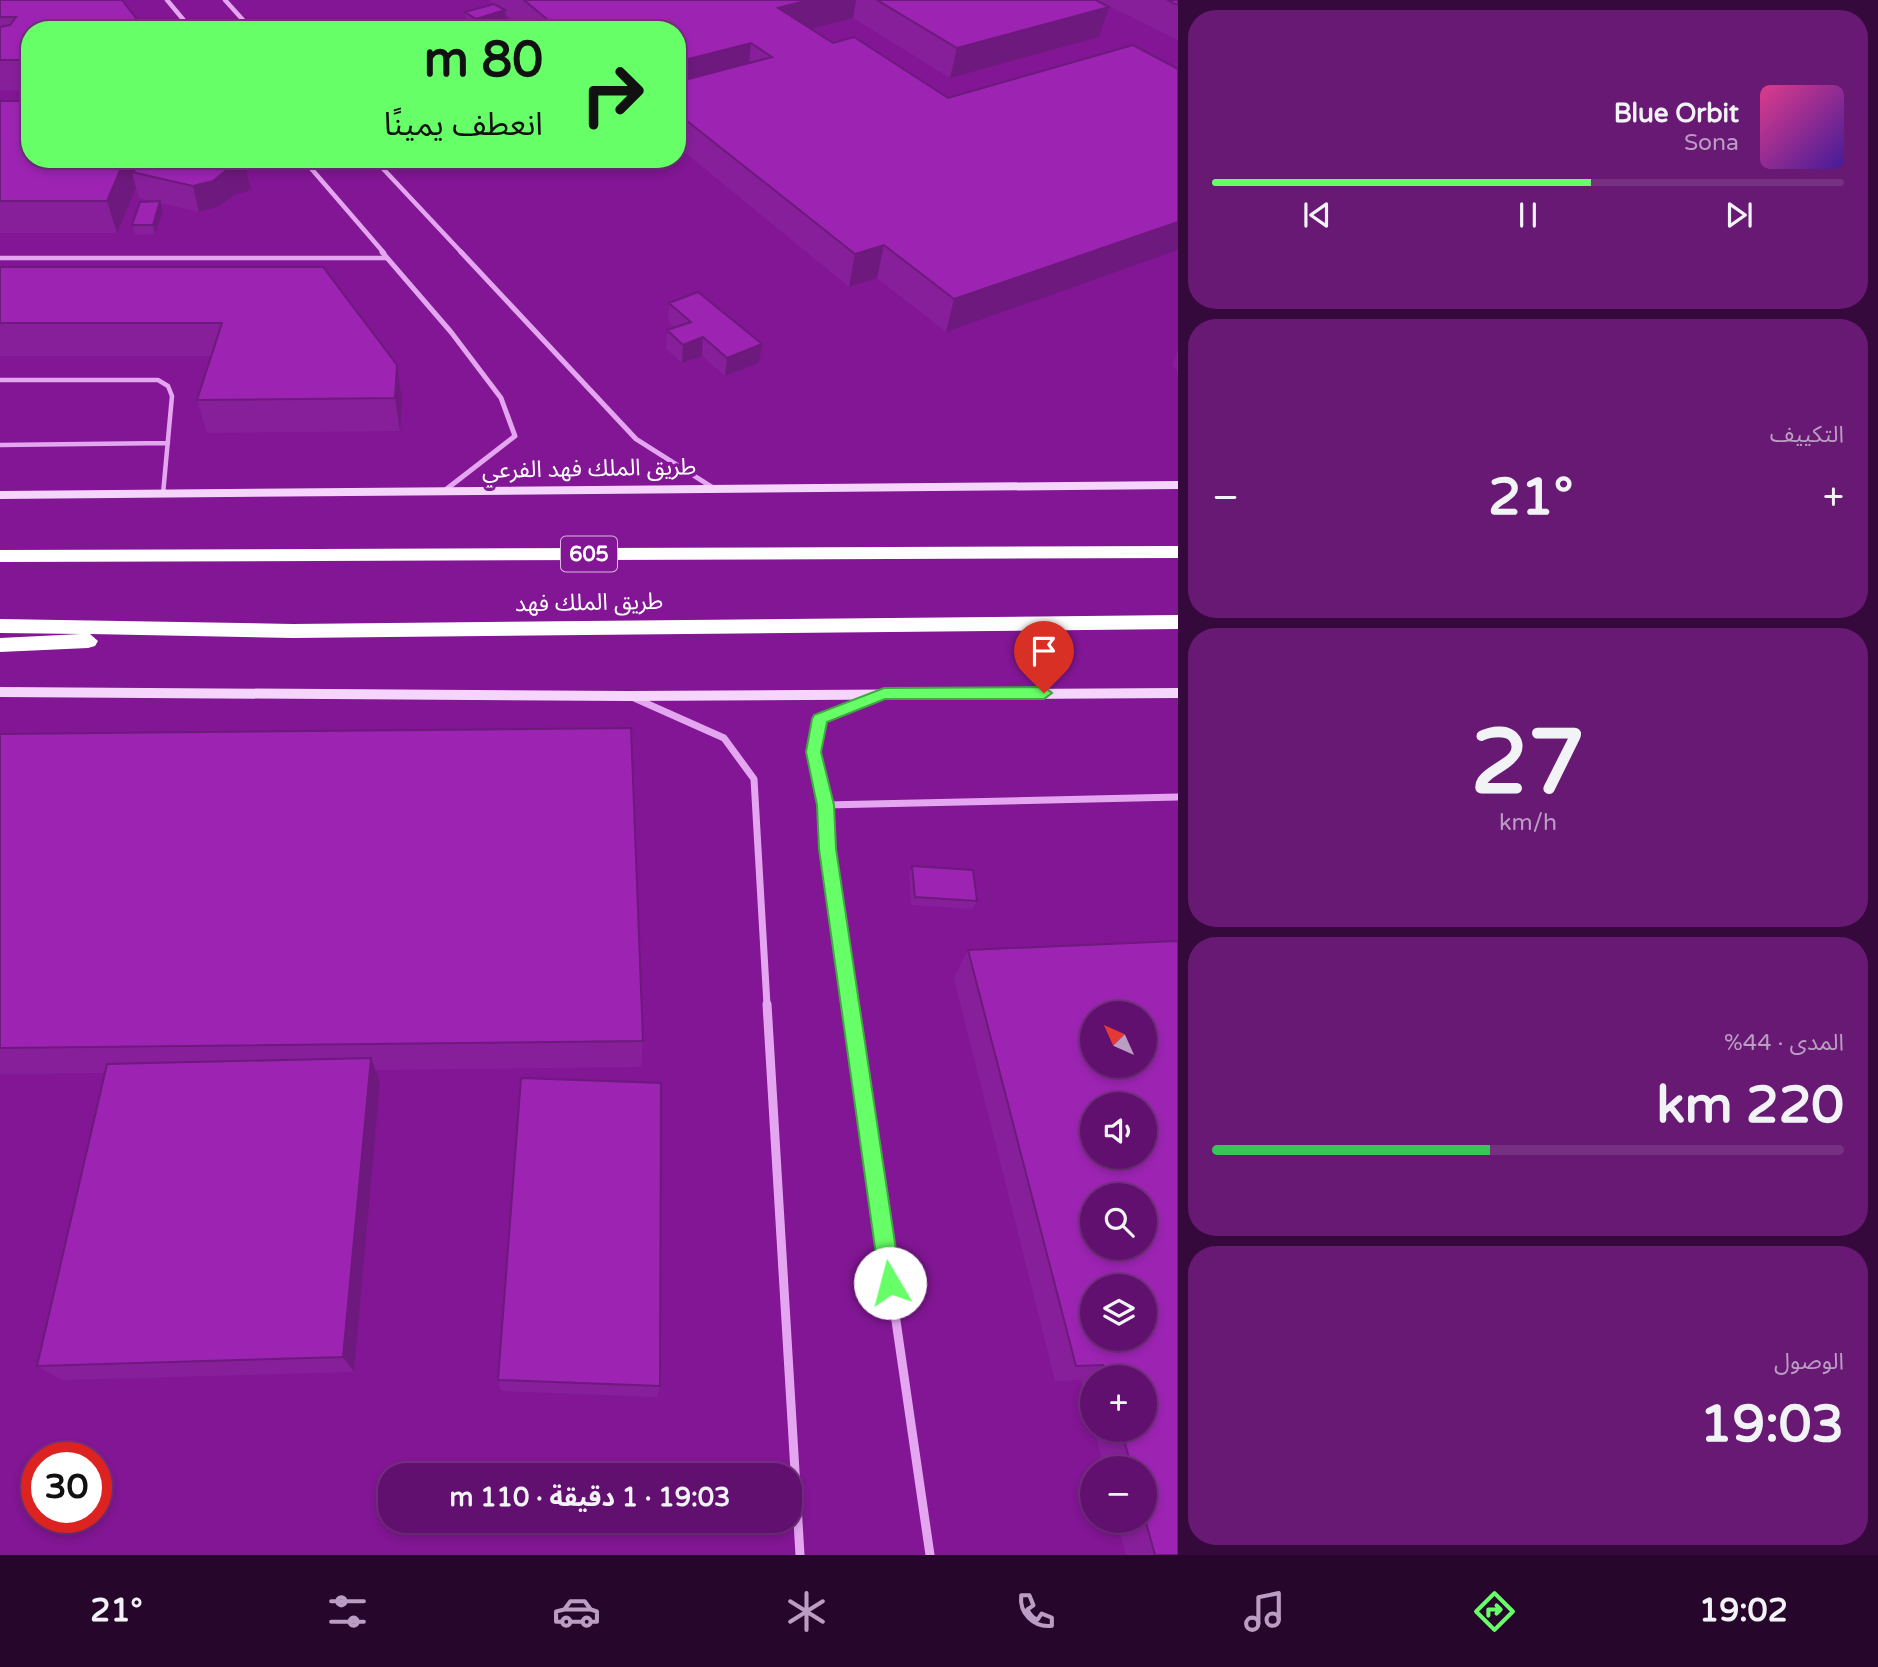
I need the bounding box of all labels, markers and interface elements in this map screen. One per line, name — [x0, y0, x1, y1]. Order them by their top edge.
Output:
text: 80 m — [424, 31, 543, 90]
icon: right — [567, 49, 658, 140]
text: Blue Orbit — [1614, 98, 1739, 129]
text: انعطف يمينًا — [384, 106, 543, 144]
text: Sona — [1684, 129, 1739, 157]
icon: previous — [1298, 196, 1336, 234]
icon: pause — [1509, 196, 1547, 234]
icon: next — [1720, 196, 1758, 234]
text: التكييف — [1770, 421, 1844, 449]
street label: طريق الملك فهد الفرعي — [482, 453, 696, 487]
text: 21° — [1488, 466, 1573, 529]
text: − — [1212, 475, 1239, 521]
text: + — [1823, 475, 1844, 521]
road number: 605 — [561, 536, 617, 572]
street label: طريق الملك فهد — [515, 588, 663, 618]
pin — [1014, 621, 1074, 693]
icon: arrive — [1025, 632, 1063, 670]
text: 27 — [1471, 708, 1585, 818]
text: km/h — [1499, 809, 1557, 837]
north arrow — [1080, 1001, 1157, 1078]
map controls — [1080, 1001, 1157, 1533]
text: المدى · 44% — [1724, 1029, 1844, 1057]
text: 220 km — [1656, 1074, 1844, 1137]
button: sound — [1080, 1092, 1157, 1169]
button: search — [1080, 1183, 1157, 1260]
position arrow — [853, 1246, 927, 1320]
button: layers — [1080, 1274, 1157, 1351]
text: الوصول — [1774, 1348, 1844, 1376]
button: + — [1080, 1365, 1157, 1442]
text: 19:03 — [1700, 1393, 1844, 1456]
speed limit sign: 30 — [21, 1442, 112, 1533]
button: − — [1080, 1456, 1157, 1533]
text: 19:03 · 1 دقيقة · 110 m — [450, 1482, 730, 1513]
icon: filters — [323, 1587, 372, 1636]
icon: car — [552, 1587, 601, 1636]
icon: climate — [782, 1587, 831, 1636]
icon: phone — [1011, 1587, 1060, 1636]
icon: music — [1240, 1587, 1289, 1636]
icon: directions — [1470, 1587, 1519, 1636]
text: 21° — [90, 1592, 143, 1630]
text: 19:02 — [1699, 1592, 1788, 1630]

